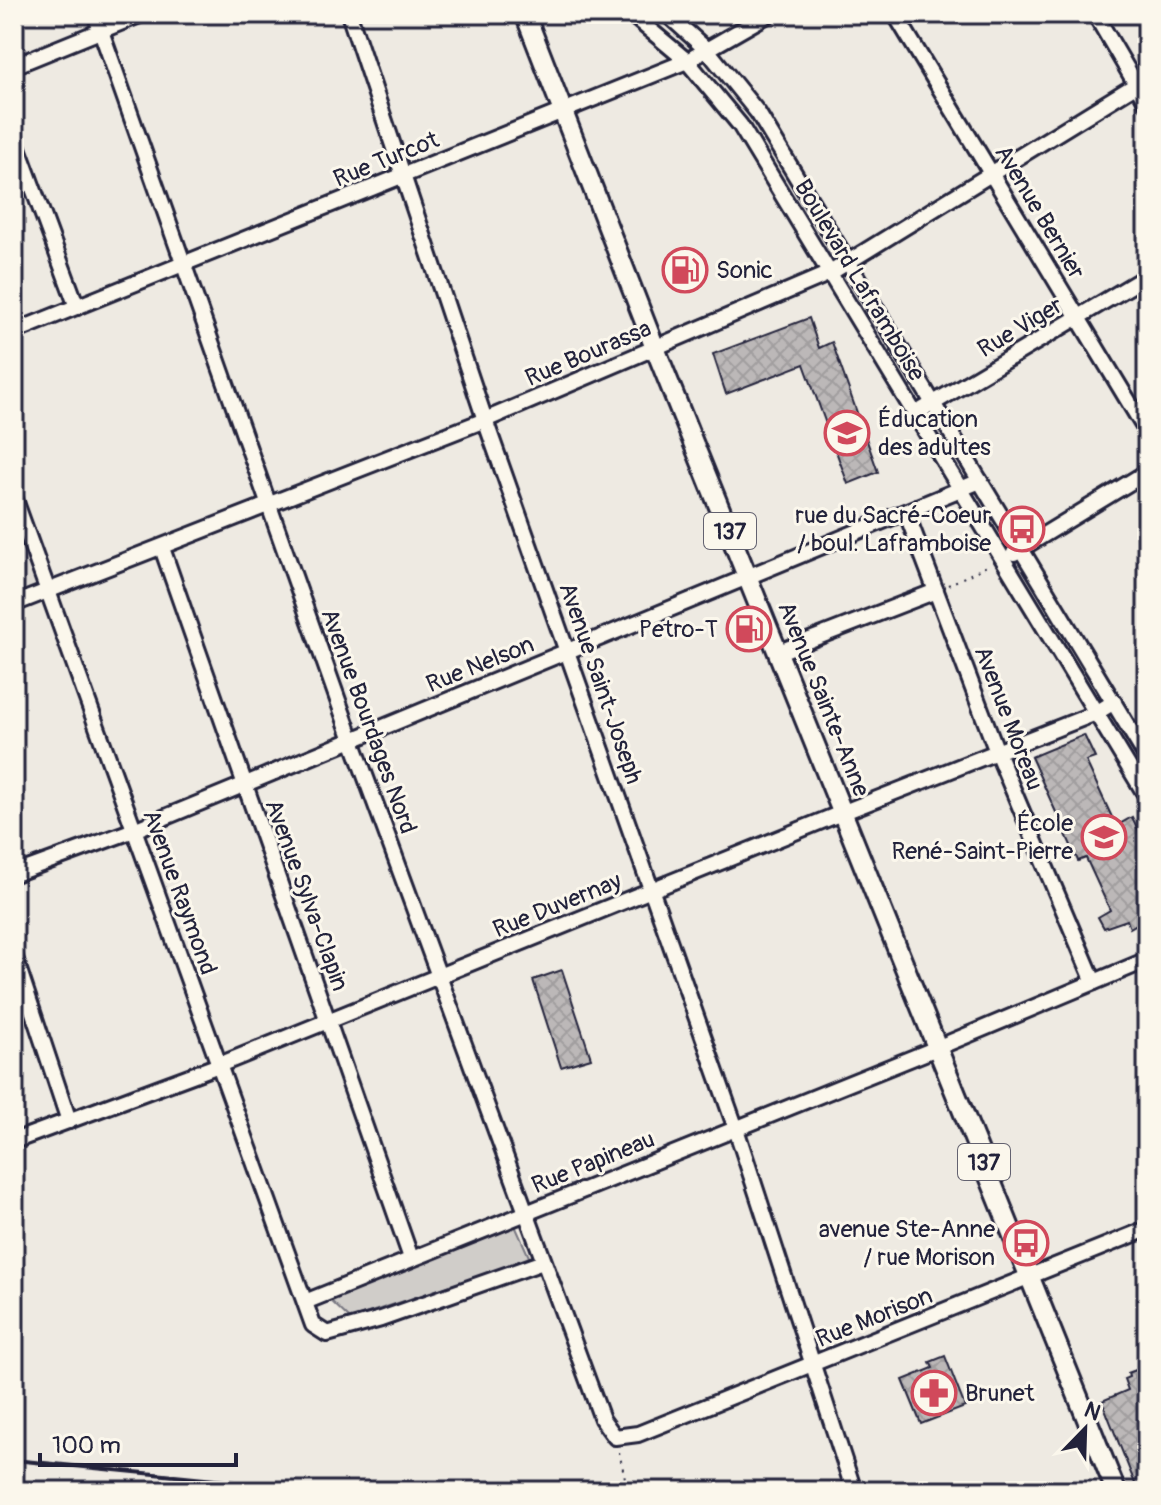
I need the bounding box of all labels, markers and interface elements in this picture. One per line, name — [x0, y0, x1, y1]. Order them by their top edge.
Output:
street label: Rue Turcot — [329, 125, 443, 194]
street label: Avenue Bernier — [988, 140, 1091, 285]
street label: Boulevard Laframboise — [788, 174, 931, 386]
fuel station icon: Sonic — [661, 246, 709, 294]
place label: Sonic — [716, 256, 773, 285]
street label: Rue Viger — [972, 291, 1068, 364]
street label: Rue Bourassa — [521, 314, 655, 393]
place label: Éducation des adultes — [878, 405, 991, 462]
school or university icon: Éducation des adultes — [823, 409, 871, 457]
place label: rue du Sacré-Coeur / boul. Laframboise — [795, 501, 991, 558]
bus stop icon: rue du Sacré-Coeur / boul. Laframboise — [998, 505, 1046, 553]
road number: 137 — [704, 513, 756, 549]
street label: Avenue Saint-Joseph — [552, 579, 649, 788]
street label: Avenue Sainte-Anne — [771, 597, 876, 801]
street label: Avenue Bourdages Nord — [314, 605, 423, 838]
fuel station icon: Petro-T — [725, 605, 773, 653]
place label: Petro-T — [639, 615, 718, 644]
street label: Rue Nelson — [422, 630, 538, 699]
street label: Avenue Moreau — [968, 642, 1049, 794]
street label: Avenue Sylva-Clapin — [258, 795, 355, 995]
street label: Avenue Raymond — [136, 806, 223, 979]
place label: École René-Saint-Pierre — [891, 809, 1073, 866]
school or university icon: École René-Saint-Pierre — [1080, 813, 1128, 861]
street label: Rue Duvernay — [489, 867, 626, 944]
street label: Rue Papineau — [527, 1125, 659, 1200]
road number: 137 — [958, 1144, 1010, 1180]
place label: avenue Ste-Anne / rue Morison — [819, 1215, 995, 1272]
bus stop icon: avenue Ste-Anne / rue Morison — [1002, 1219, 1050, 1267]
street label: Rue Morison — [812, 1281, 937, 1354]
pharmacy icon: Brunet — [910, 1369, 958, 1417]
place label: Brunet — [965, 1379, 1035, 1408]
north arrow — [1045, 1389, 1125, 1469]
text: N — [1080, 1396, 1105, 1427]
scale bar — [40, 1417, 236, 1467]
text: 100 m — [52, 1431, 121, 1460]

